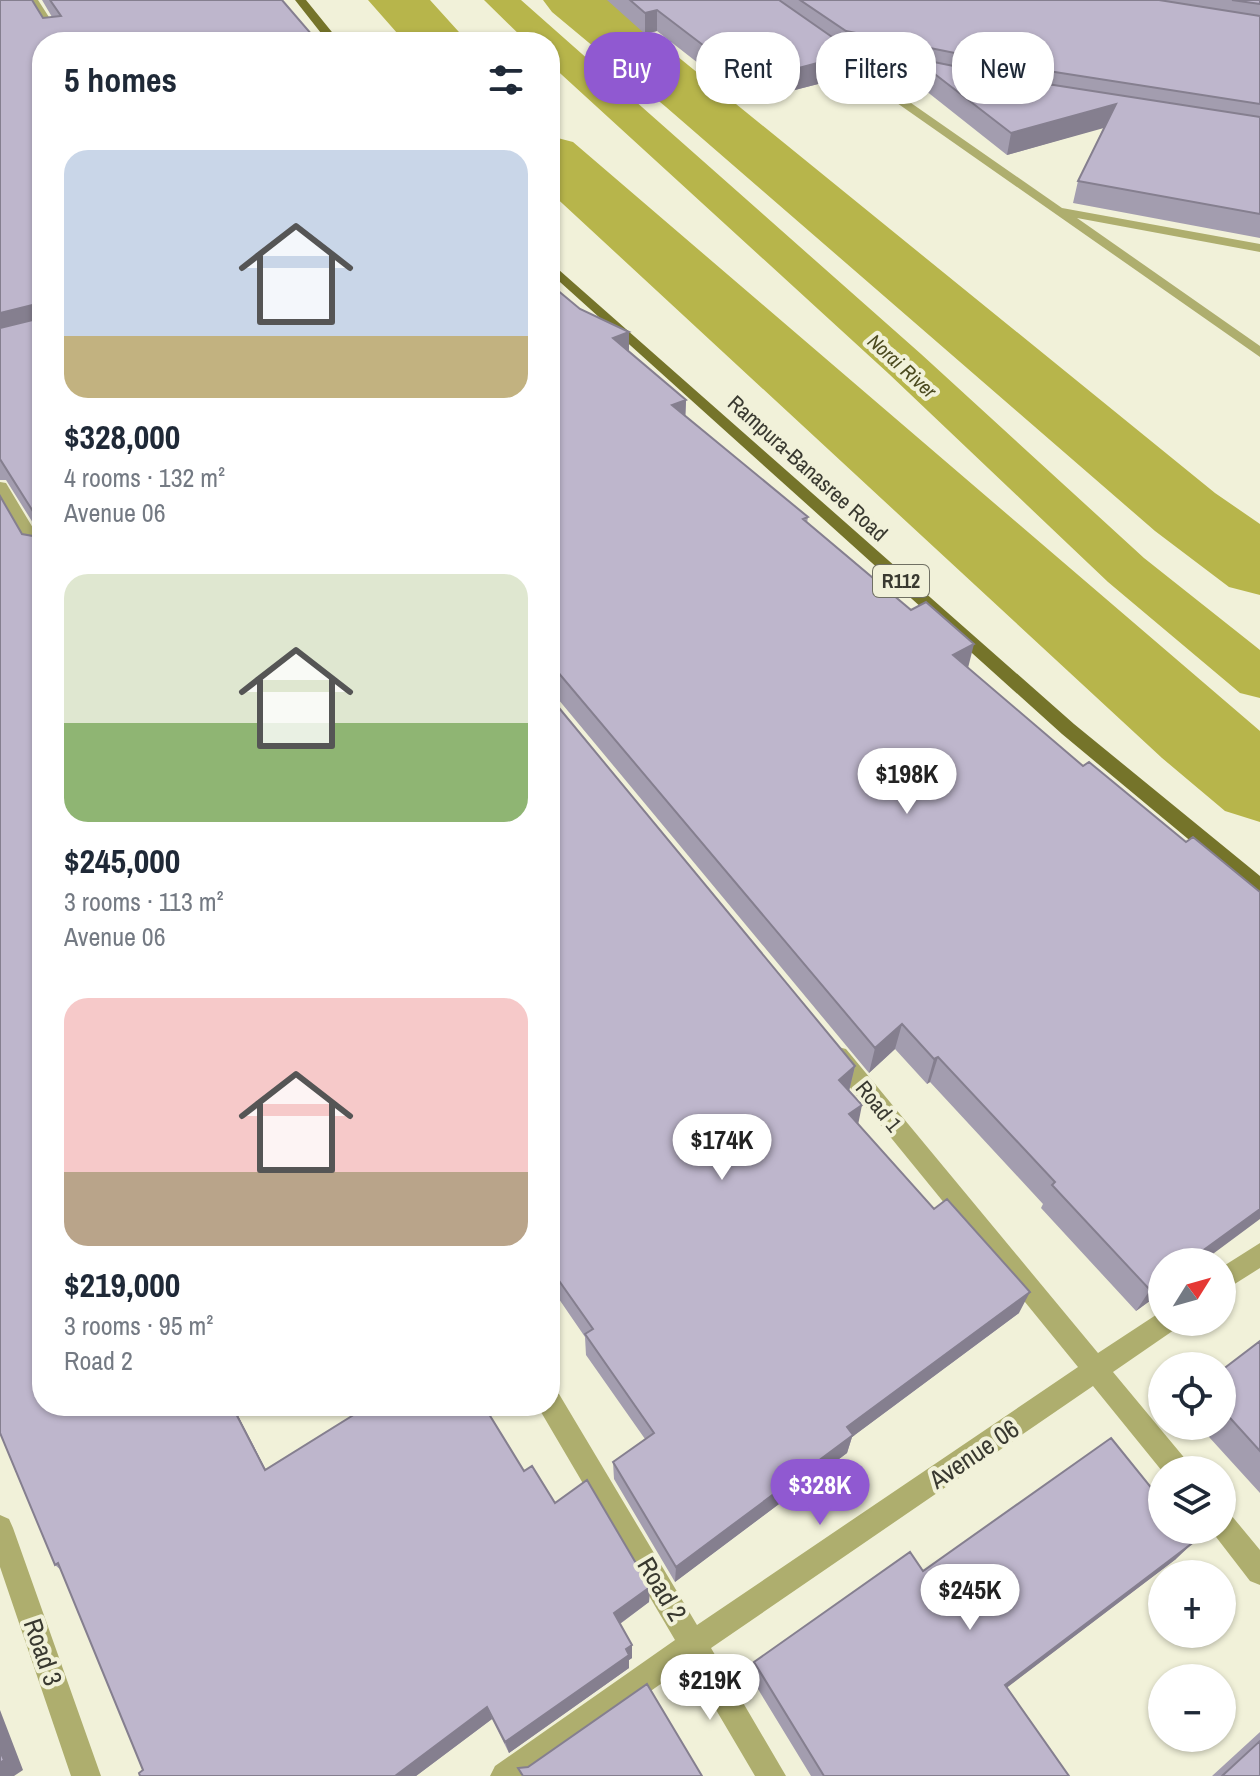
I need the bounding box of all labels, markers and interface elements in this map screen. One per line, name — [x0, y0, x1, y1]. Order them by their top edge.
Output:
chip: Buy — [584, 32, 680, 104]
chip: Rent — [696, 32, 800, 104]
chip: Filters — [816, 32, 936, 104]
chip: New — [952, 32, 1054, 104]
text: 5 homes — [64, 57, 177, 103]
icon: filters — [484, 58, 528, 102]
icon: home — [224, 202, 368, 346]
water label: Norai River — [862, 328, 943, 404]
street label: Rampura-Banasree Road — [722, 388, 894, 548]
text: $328,000 — [64, 414, 180, 460]
text: 4 rooms · 132 m² — [64, 460, 225, 495]
text: Avenue 06 — [64, 495, 166, 530]
road number: R112 — [873, 565, 929, 597]
icon: home — [224, 626, 368, 770]
pin: $198K — [851, 748, 963, 816]
text: $198K — [876, 756, 938, 791]
text: $245,000 — [64, 838, 180, 884]
text: 3 rooms · 113 m² — [64, 884, 224, 919]
text: Avenue 06 — [64, 919, 166, 954]
icon: home — [224, 1050, 368, 1194]
street label: Road 1 — [849, 1074, 909, 1138]
pin: $174K — [666, 1114, 778, 1182]
text: $174K — [691, 1122, 753, 1157]
north arrow — [1148, 1248, 1236, 1336]
map controls — [1148, 1248, 1236, 1752]
text: $219,000 — [64, 1262, 180, 1308]
text: 3 rooms · 95 m² — [64, 1308, 213, 1343]
text: Road 2 — [64, 1343, 133, 1378]
button: locate — [1148, 1352, 1236, 1440]
street label: Avenue 06 — [921, 1411, 1026, 1497]
button: layers — [1148, 1456, 1236, 1544]
pin: $328K — [764, 1459, 876, 1527]
text: $328K — [789, 1467, 851, 1502]
street label: Road 2 — [630, 1550, 695, 1627]
button: + — [1148, 1560, 1236, 1648]
pin: $245K — [914, 1564, 1026, 1632]
text: $245K — [939, 1572, 1001, 1607]
street label: Road 3 — [16, 1614, 71, 1690]
pin: $219K — [654, 1654, 766, 1722]
text: $219K — [679, 1662, 741, 1697]
button: − — [1148, 1664, 1236, 1752]

